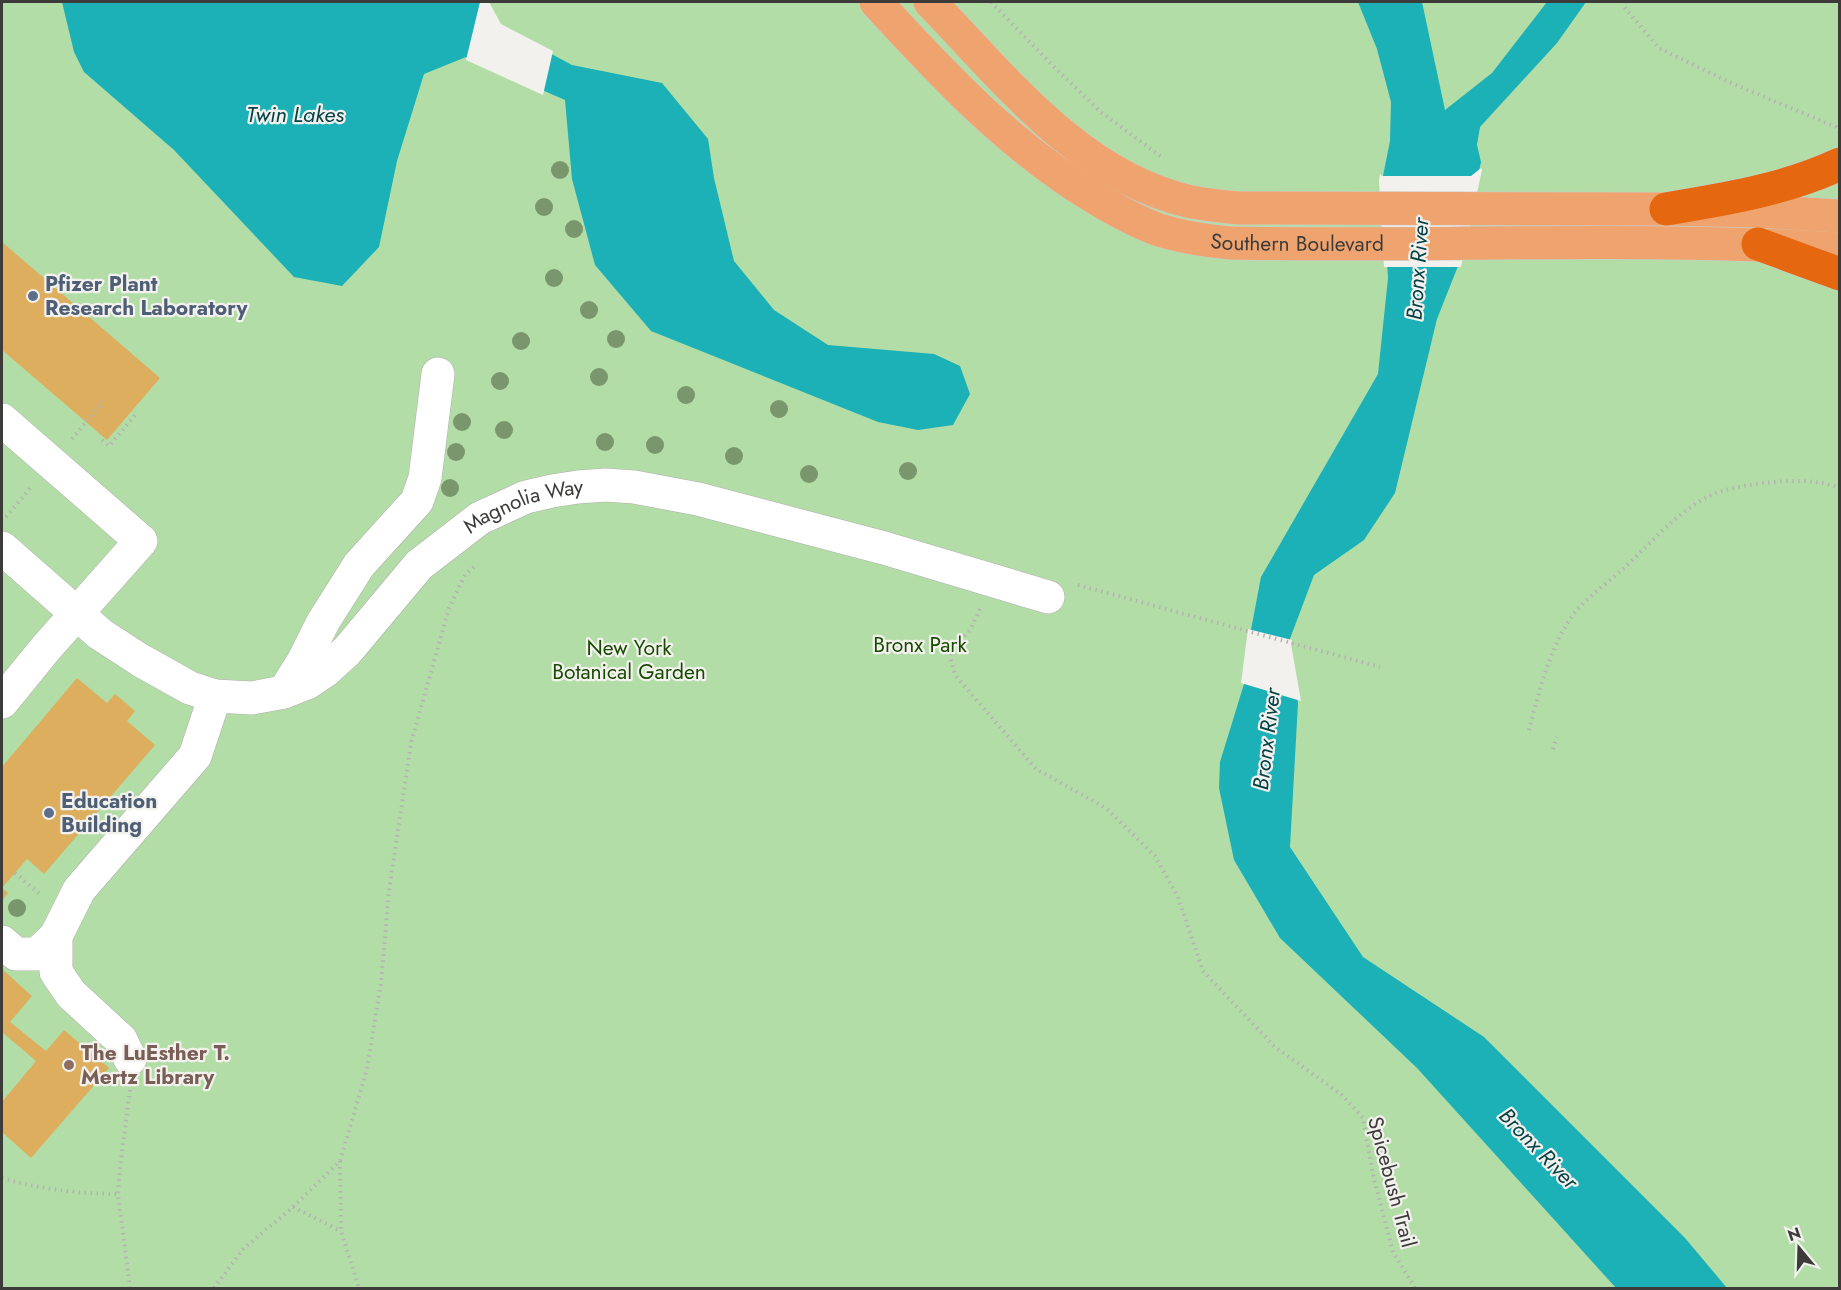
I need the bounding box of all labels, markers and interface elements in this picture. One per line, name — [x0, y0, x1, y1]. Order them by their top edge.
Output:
water label: Twin Lakes — [246, 98, 344, 130]
water label: Bronx River — [1397, 215, 1437, 321]
street label: Southern Boulevard — [1209, 226, 1384, 259]
place label: Pfizer Plant Research Laboratory — [45, 269, 249, 323]
marker: Pfizer Plant Research Laboratory — [26, 289, 40, 303]
street label: Magnolia Way — [457, 472, 585, 541]
park label: Bronx Park — [873, 630, 968, 660]
park label: New York Botanical Garden — [552, 633, 706, 687]
water label: Bronx River — [1244, 685, 1288, 792]
place label: Education Building — [61, 786, 157, 840]
marker: Education Building — [42, 806, 56, 820]
place label: The LuEsther T. Mertz Library — [81, 1038, 230, 1092]
marker: The LuEsther T. Mertz Library — [62, 1058, 76, 1072]
water label: Bronx River — [1492, 1100, 1587, 1197]
street label: Spicebush Trail — [1360, 1113, 1424, 1251]
north arrow — [1769, 1218, 1829, 1278]
text: N — [1785, 1221, 1804, 1247]

